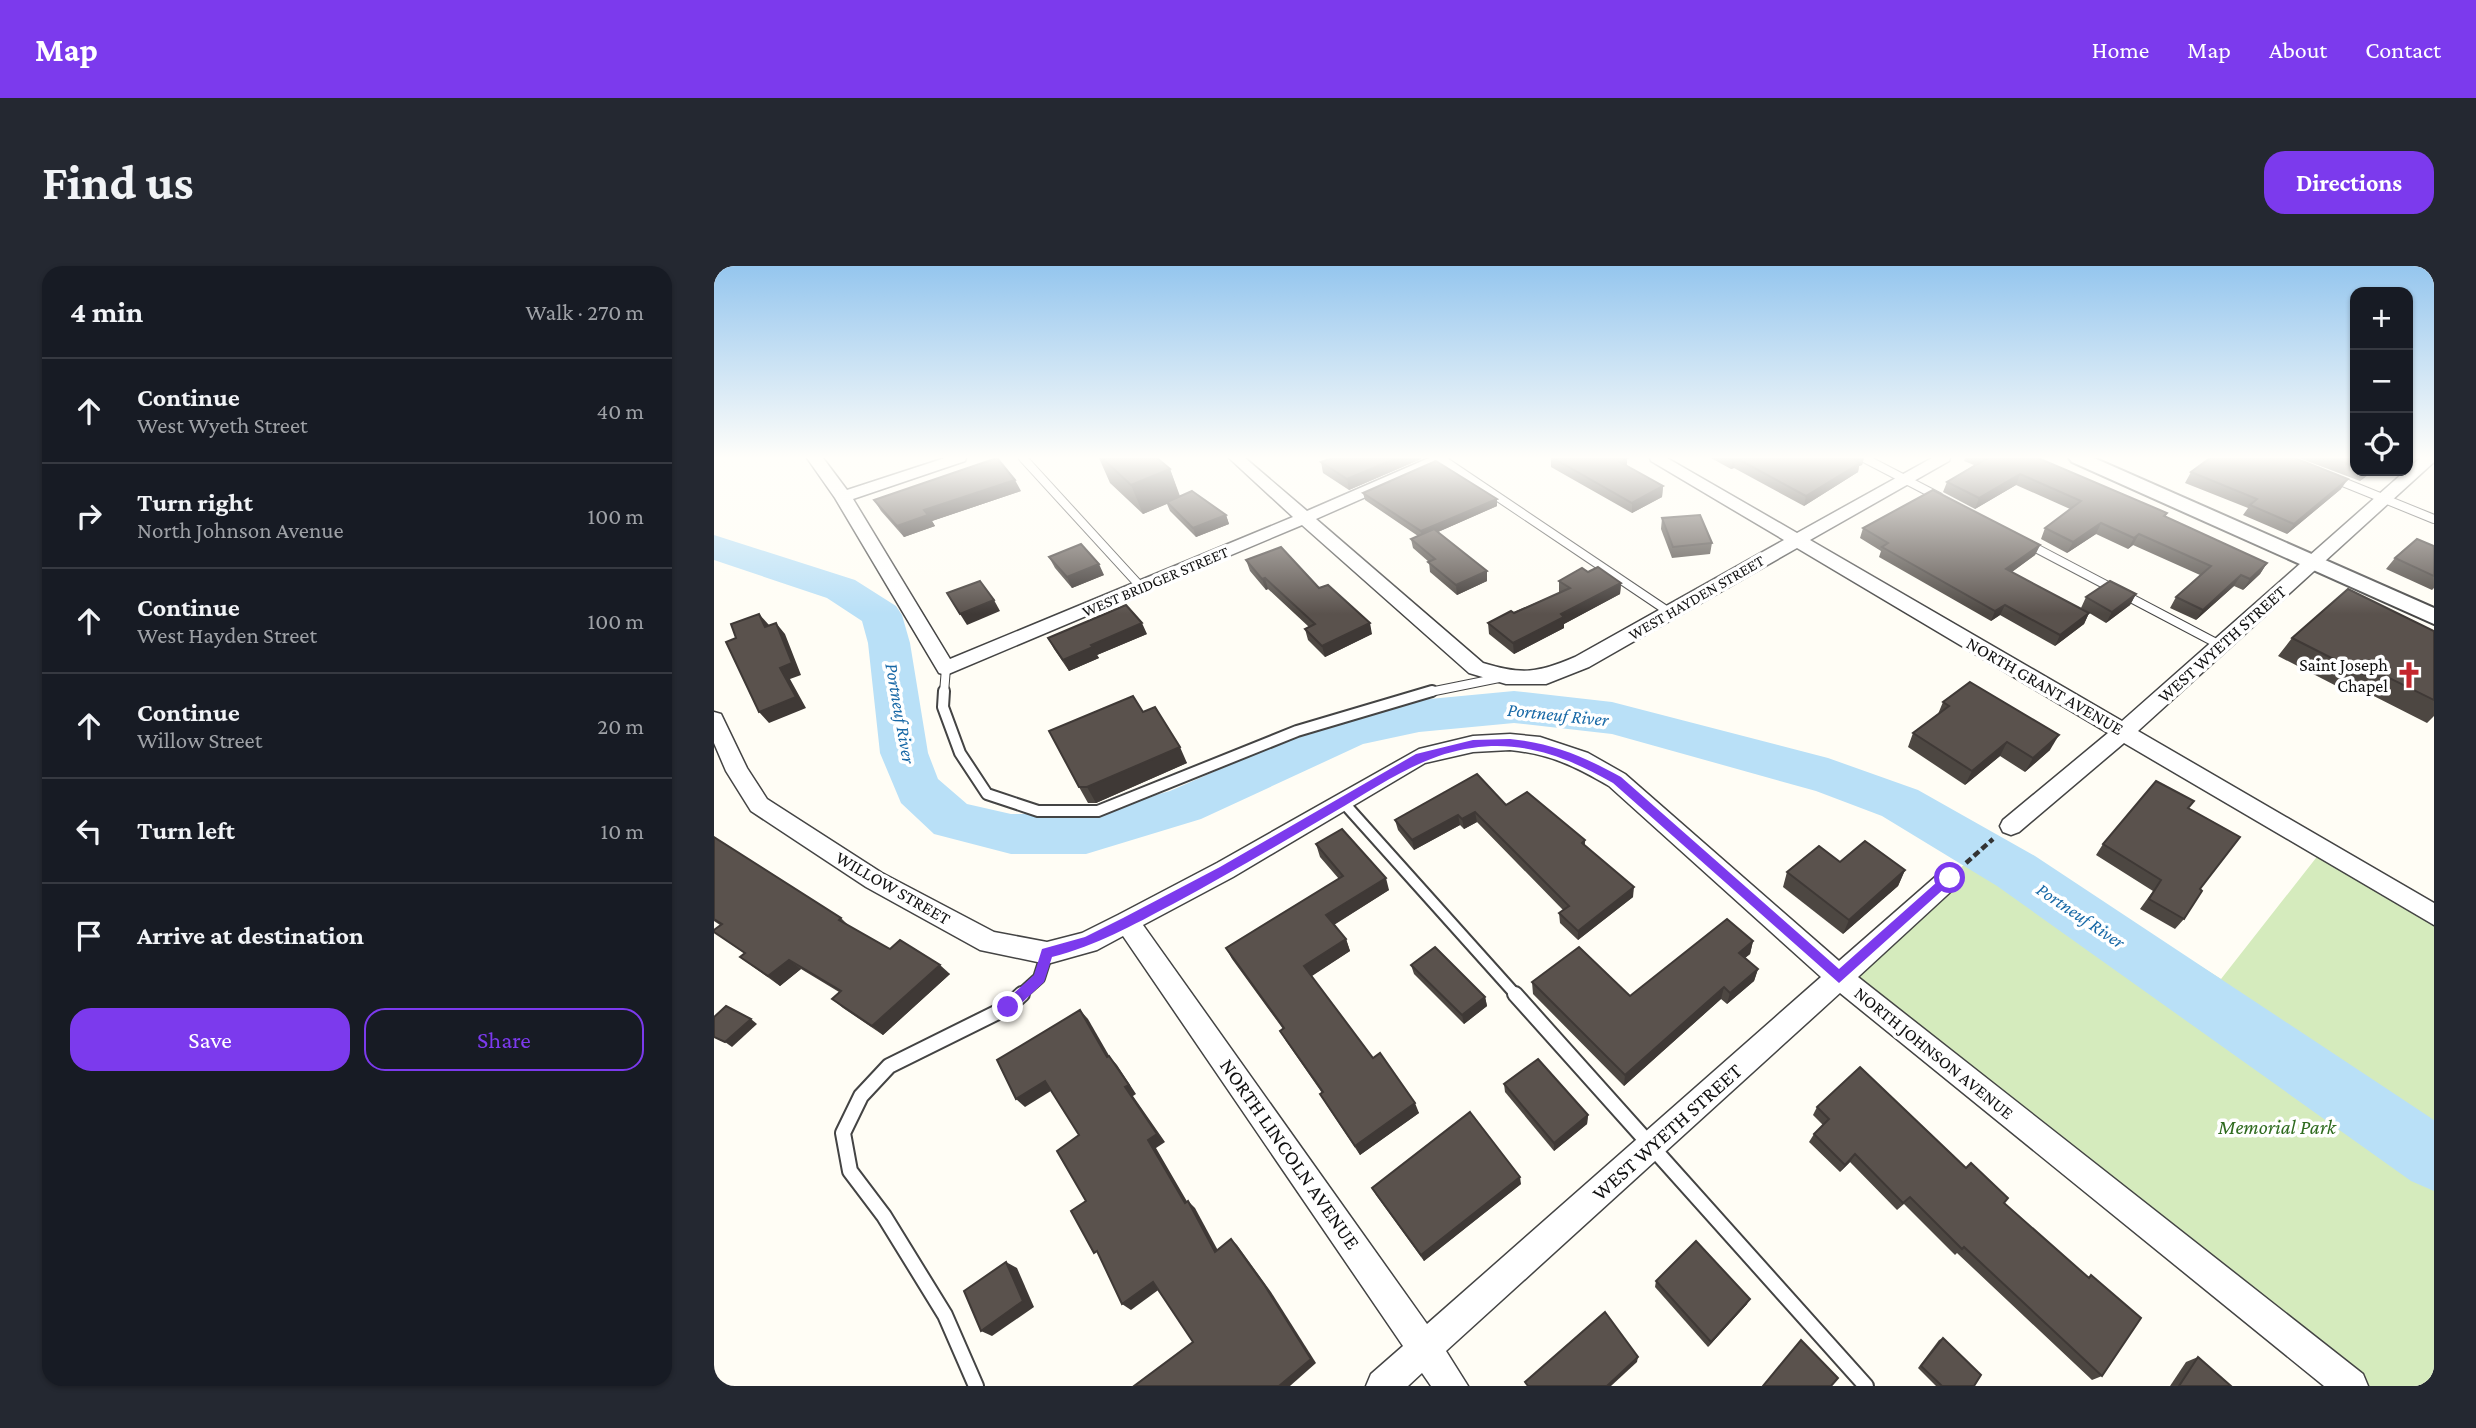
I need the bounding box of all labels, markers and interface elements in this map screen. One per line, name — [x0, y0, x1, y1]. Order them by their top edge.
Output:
text: Map — [35, 31, 98, 68]
text: Home — [2092, 36, 2149, 63]
text: Map — [2187, 36, 2231, 63]
text: About — [2269, 36, 2327, 63]
text: Contact — [2365, 36, 2441, 63]
button: Directions — [2264, 151, 2434, 214]
text: Find us — [42, 155, 194, 210]
map controls — [2350, 287, 2413, 476]
button: + — [2350, 287, 2413, 350]
text: 4 min — [70, 295, 143, 328]
text: Walk · 270 m — [525, 299, 644, 325]
button: − — [2350, 350, 2413, 413]
text: Continue — [137, 383, 240, 412]
icon: ahead — [70, 392, 108, 430]
text: 40 m — [596, 398, 644, 424]
text: West Wyeth Street — [137, 412, 308, 438]
button: locate — [2350, 413, 2413, 476]
text: Turn right — [137, 488, 253, 517]
icon: right — [70, 497, 108, 535]
text: 100 m — [588, 503, 644, 529]
text: North Johnson Avenue — [137, 517, 344, 543]
street label: WEST BRIDGER STREET — [1079, 543, 1231, 620]
street label: WEST HAYDEN STREET — [1625, 551, 1767, 643]
street label: WEST WYETH STREET — [2154, 581, 2290, 707]
text: Continue — [137, 593, 240, 622]
icon: ahead — [70, 602, 108, 640]
text: 100 m — [588, 608, 644, 634]
text: West Hayden Street — [137, 622, 317, 648]
street label: NORTH GRANT AVENUE — [1963, 633, 2127, 739]
place label: Saint Joseph Chapel — [2299, 655, 2388, 696]
church icon: Saint Joseph Chapel — [2394, 660, 2424, 690]
water label: Portneuf River — [881, 661, 920, 766]
text: Continue — [137, 698, 240, 727]
water label: Portneuf River — [1506, 699, 1611, 730]
icon: ahead — [70, 707, 108, 745]
text: 20 m — [597, 713, 644, 739]
text: Willow Street — [137, 727, 262, 753]
icon: left — [70, 812, 108, 850]
text: Turn left — [137, 816, 235, 845]
text: 10 m — [601, 818, 644, 844]
street label: WILLOW STREET — [832, 847, 954, 929]
route start — [1934, 862, 1965, 893]
water label: Portneuf River — [2033, 878, 2130, 953]
icon: arrive — [70, 917, 108, 955]
text: Arrive at destination — [137, 921, 364, 950]
street label: NORTH JOHNSON AVENUE — [1851, 983, 2018, 1123]
route end — [992, 991, 1023, 1022]
button: Save — [70, 1008, 350, 1071]
button: Share — [364, 1008, 644, 1071]
street label: NORTH LINCOLN AVENUE — [1215, 1054, 1365, 1254]
street label: WEST WYETH STREET — [1587, 1058, 1747, 1205]
park label: Memorial Park — [2217, 1115, 2337, 1139]

